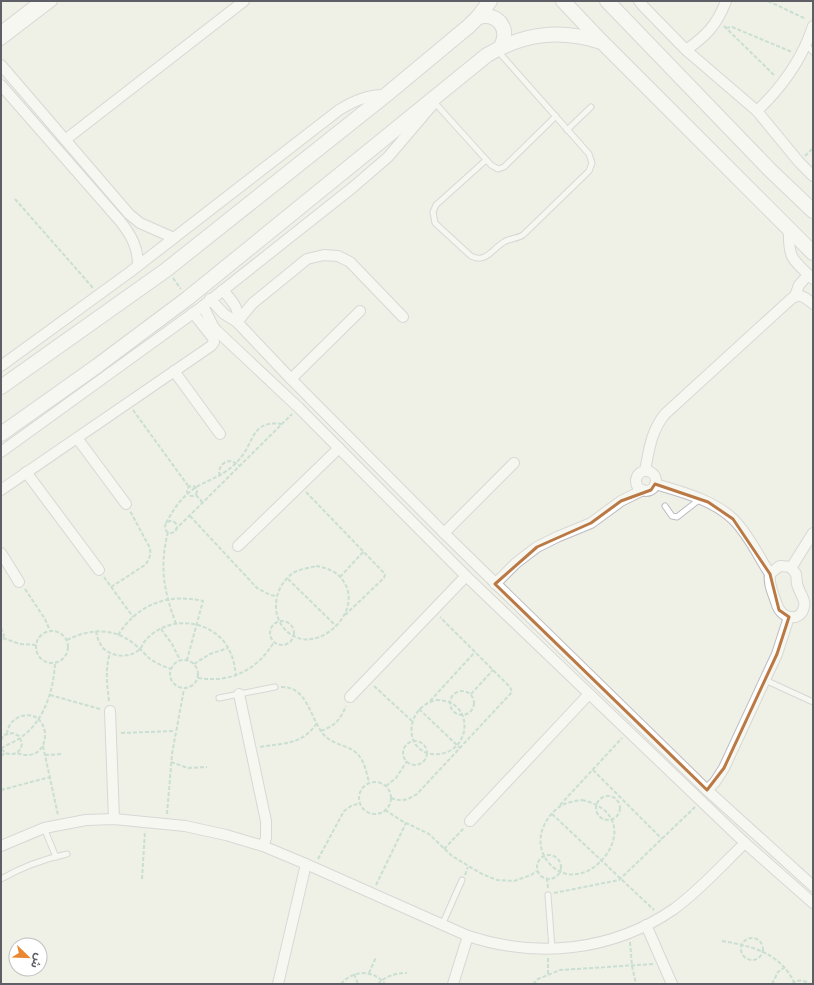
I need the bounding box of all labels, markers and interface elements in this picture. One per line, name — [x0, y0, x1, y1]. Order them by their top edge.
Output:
north arrow — [8, 937, 48, 977]
text: ش — [28, 951, 47, 971]

